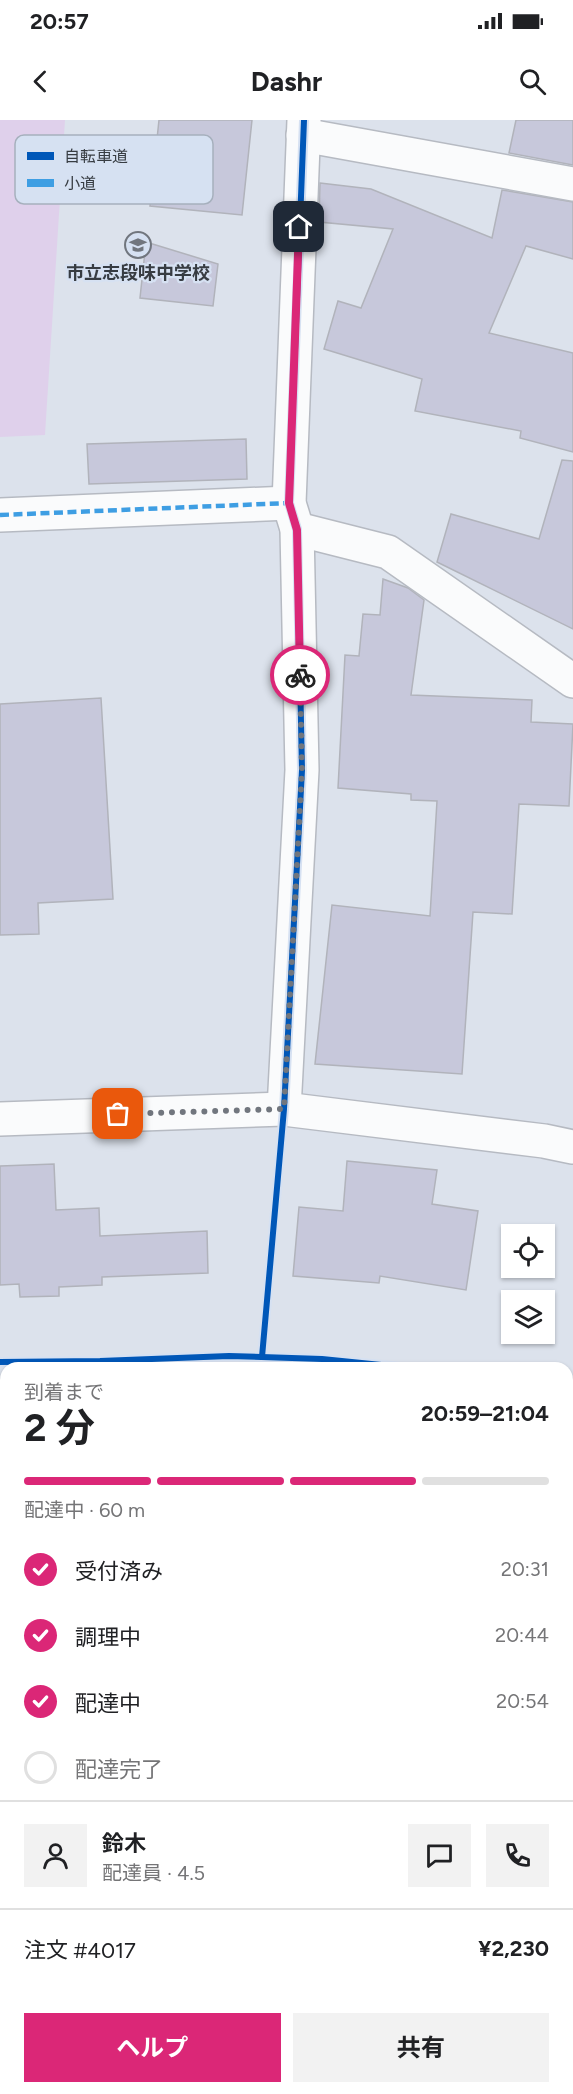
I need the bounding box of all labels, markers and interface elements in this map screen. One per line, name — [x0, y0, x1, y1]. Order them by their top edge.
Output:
text: 20:57 — [30, 8, 89, 35]
icon: back — [24, 65, 57, 98]
text: Dashr — [251, 65, 322, 98]
icon: search — [516, 65, 549, 98]
legend — [15, 135, 213, 204]
text: 自転車道 — [64, 147, 128, 166]
text: 小道 — [64, 174, 96, 193]
pin — [273, 201, 324, 252]
icon: home — [282, 210, 315, 243]
school or university icon: 市立志段味中学校 — [123, 230, 153, 260]
place label: 市立志段味中学校 — [66, 262, 210, 284]
courier — [270, 645, 330, 705]
icon: bike — [284, 659, 317, 692]
pin — [92, 1088, 143, 1139]
icon: bag — [101, 1097, 134, 1130]
map controls — [501, 1224, 555, 1344]
button: locate — [501, 1224, 555, 1278]
button: layers — [501, 1290, 555, 1344]
text: 到着まで — [24, 1380, 104, 1404]
text: 20:59–21:04 — [421, 1400, 549, 1427]
text: 2 分 — [24, 1404, 95, 1451]
text: 配達中 · 60 m — [24, 1498, 145, 1522]
icon: check — [24, 1553, 57, 1586]
text: 20:31 — [501, 1557, 549, 1581]
text: 受付済み — [75, 1558, 163, 1585]
icon: check — [24, 1619, 57, 1652]
text: 20:44 — [495, 1623, 549, 1647]
text: 調理中 — [75, 1624, 141, 1651]
icon: check — [24, 1685, 57, 1718]
text: 20:54 — [496, 1689, 549, 1713]
text: 配達中 — [75, 1690, 141, 1717]
text: 配達完了 — [75, 1756, 163, 1783]
button: person — [24, 1824, 87, 1887]
button: chat — [408, 1824, 471, 1887]
button: phone — [486, 1824, 549, 1887]
text: 鈴木 — [102, 1830, 146, 1857]
text: 配達員 · 4.5 — [102, 1861, 205, 1885]
text: ¥2,230 — [478, 1935, 549, 1962]
text: 注文 #4017 — [24, 1937, 136, 1964]
button: ヘルプ — [24, 2013, 281, 2082]
button: 共有 — [293, 2013, 549, 2082]

